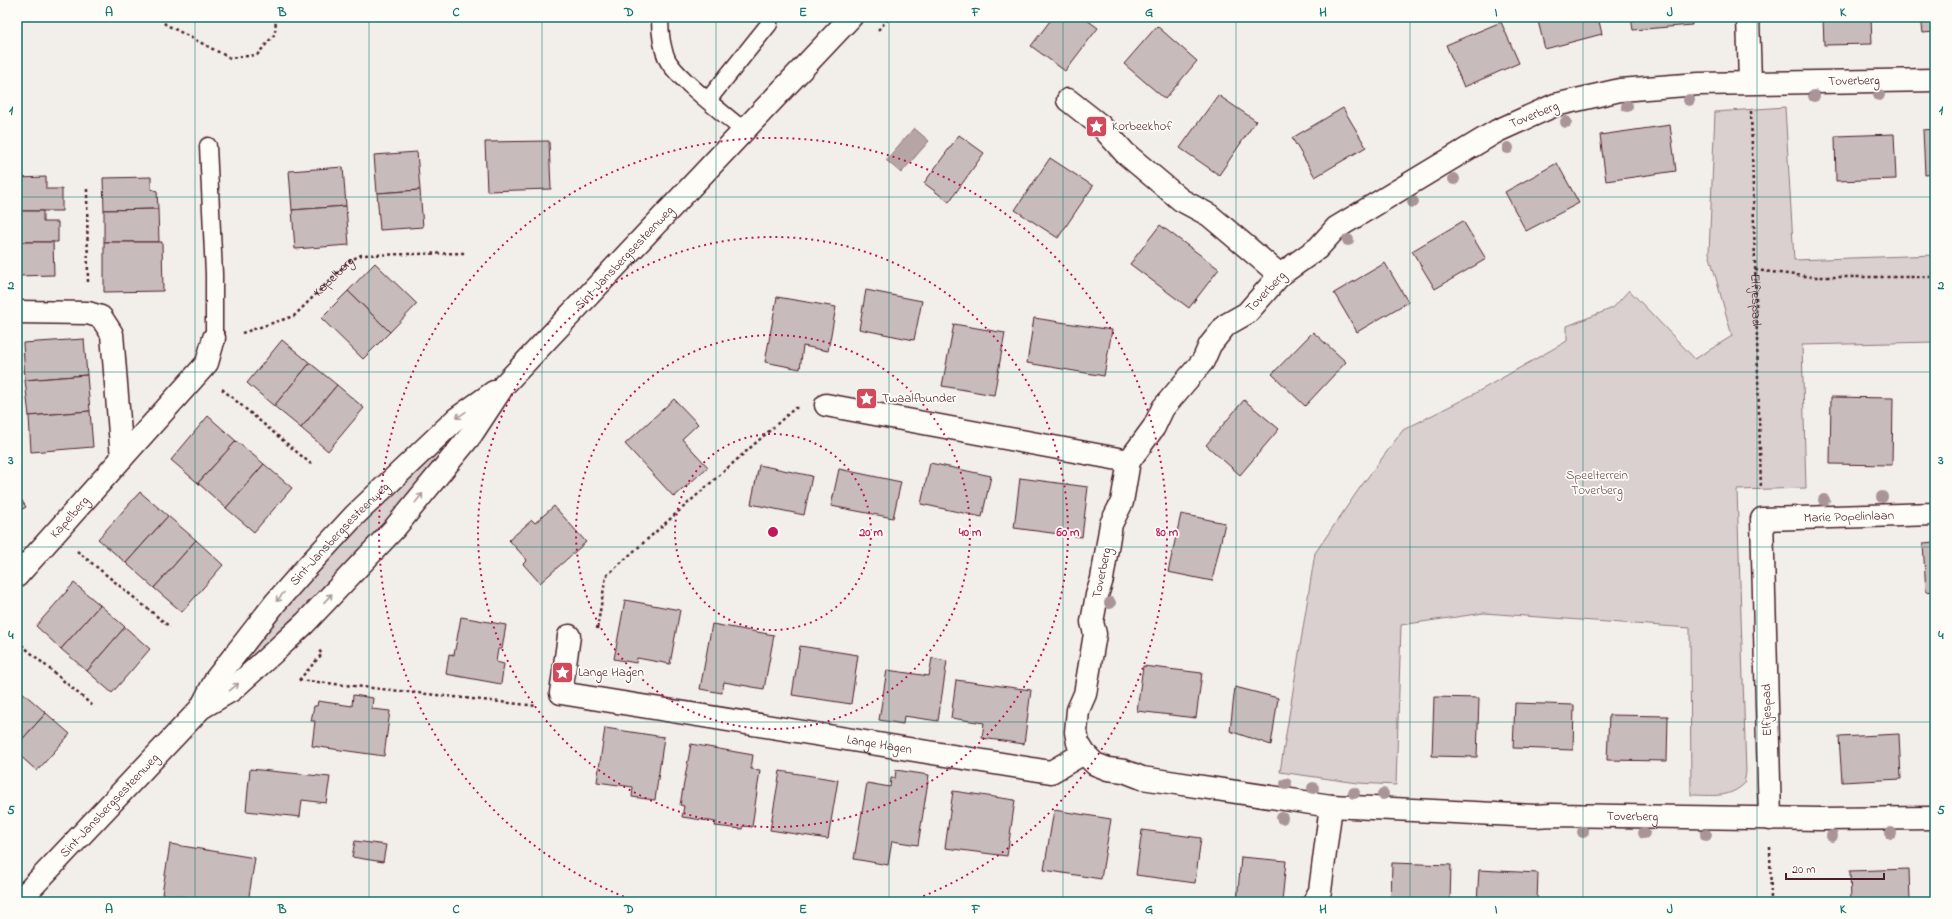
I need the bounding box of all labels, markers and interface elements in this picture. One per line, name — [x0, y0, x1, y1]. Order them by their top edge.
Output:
text: A — [105, 3, 113, 22]
text: B — [277, 3, 287, 22]
text: C — [452, 3, 460, 22]
text: D — [623, 3, 634, 22]
text: E — [799, 3, 807, 22]
text: F — [971, 3, 981, 22]
text: G — [1145, 3, 1153, 22]
text: H — [1319, 3, 1327, 22]
text: I — [1494, 3, 1498, 22]
text: J — [1667, 3, 1673, 22]
text: K — [1840, 3, 1847, 22]
street label: Toverberg — [1828, 71, 1880, 92]
street label: Toverberg — [1507, 96, 1562, 134]
text: 1 — [9, 101, 14, 120]
text: 1 — [1939, 101, 1944, 120]
place icon: Korbeekhof — [1084, 113, 1110, 139]
place label: Korbeekhof — [1112, 117, 1173, 136]
street label: Sint-Jansbergsesteenweg — [570, 201, 679, 314]
street label: Kapelberg — [309, 251, 357, 301]
street label: Toverberg — [1241, 267, 1292, 318]
street label: Elfjespad — [1746, 273, 1766, 327]
text: 2 — [7, 276, 15, 295]
text: 2 — [1937, 276, 1945, 295]
place icon: Twaalfbunder — [854, 385, 880, 411]
place label: Twaalfbunder — [882, 389, 957, 408]
one-way arrow — [456, 411, 467, 419]
text: 3 — [7, 451, 14, 470]
text: 3 — [1937, 451, 1944, 470]
park label: Speelterrein Toverberg — [1566, 466, 1628, 501]
street label: Sint-Jansbergsesteenweg — [285, 478, 394, 590]
street label: Kapelberg — [45, 492, 94, 542]
one-way arrow — [414, 493, 423, 504]
street label: Marie Popelinlaan — [1803, 506, 1894, 527]
text: 20 m — [858, 524, 883, 542]
text: 40 m — [958, 524, 982, 542]
text: 60 m — [1056, 524, 1080, 542]
text: 80 m — [1155, 524, 1179, 542]
centre of rings — [766, 525, 780, 539]
street label: Toverberg — [1087, 546, 1118, 600]
one-way arrow — [276, 592, 285, 603]
one-way arrow — [323, 593, 333, 603]
text: 4 — [7, 626, 14, 645]
text: 4 — [1937, 626, 1944, 645]
place icon: Lange Hagen — [549, 659, 575, 685]
place label: Lange Hagen — [578, 663, 644, 683]
one-way arrow — [229, 683, 240, 692]
street label: Elfjespad — [1757, 683, 1777, 736]
street label: Lange Hagen — [845, 730, 913, 759]
street label: Sint-Jansbergsesteenweg — [55, 749, 164, 862]
text: 5 — [7, 801, 15, 820]
text: 5 — [1937, 801, 1945, 820]
street label: Toverberg — [1607, 806, 1659, 827]
scale bar — [1786, 855, 1884, 881]
text: 20 m — [1792, 861, 1815, 879]
text: A — [105, 900, 113, 919]
text: B — [277, 900, 287, 919]
text: C — [452, 900, 460, 919]
text: D — [623, 900, 634, 919]
text: E — [799, 900, 807, 919]
text: F — [971, 900, 981, 919]
text: G — [1145, 900, 1153, 919]
text: H — [1319, 900, 1327, 919]
text: I — [1494, 900, 1498, 919]
text: J — [1667, 900, 1673, 919]
text: K — [1840, 900, 1847, 919]

